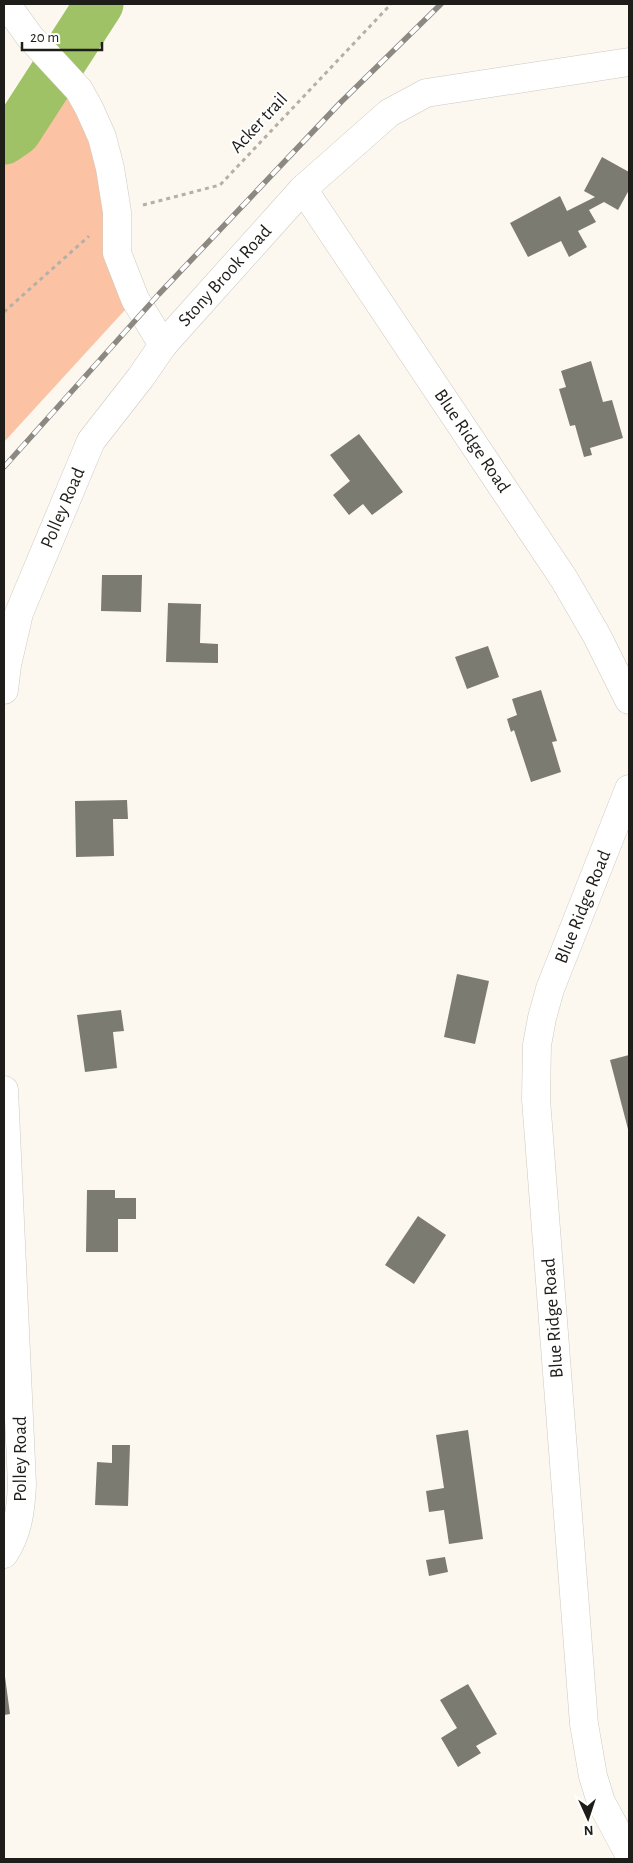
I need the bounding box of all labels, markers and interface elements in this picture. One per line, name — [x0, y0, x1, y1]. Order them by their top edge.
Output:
scale bar — [22, 20, 102, 52]
text: 20 m — [30, 30, 59, 45]
street label: Acker trail — [227, 89, 291, 157]
street label: Stony Brook Road — [175, 222, 275, 330]
street label: Blue Ridge Road — [430, 386, 514, 496]
street label: Polley Road — [38, 465, 89, 551]
street label: Blue Ridge Road — [552, 847, 614, 966]
street label: Blue Ridge Road — [539, 1257, 567, 1379]
street label: Polley Road — [11, 1416, 30, 1502]
north arrow — [563, 1793, 613, 1843]
text: N — [583, 1823, 594, 1837]

